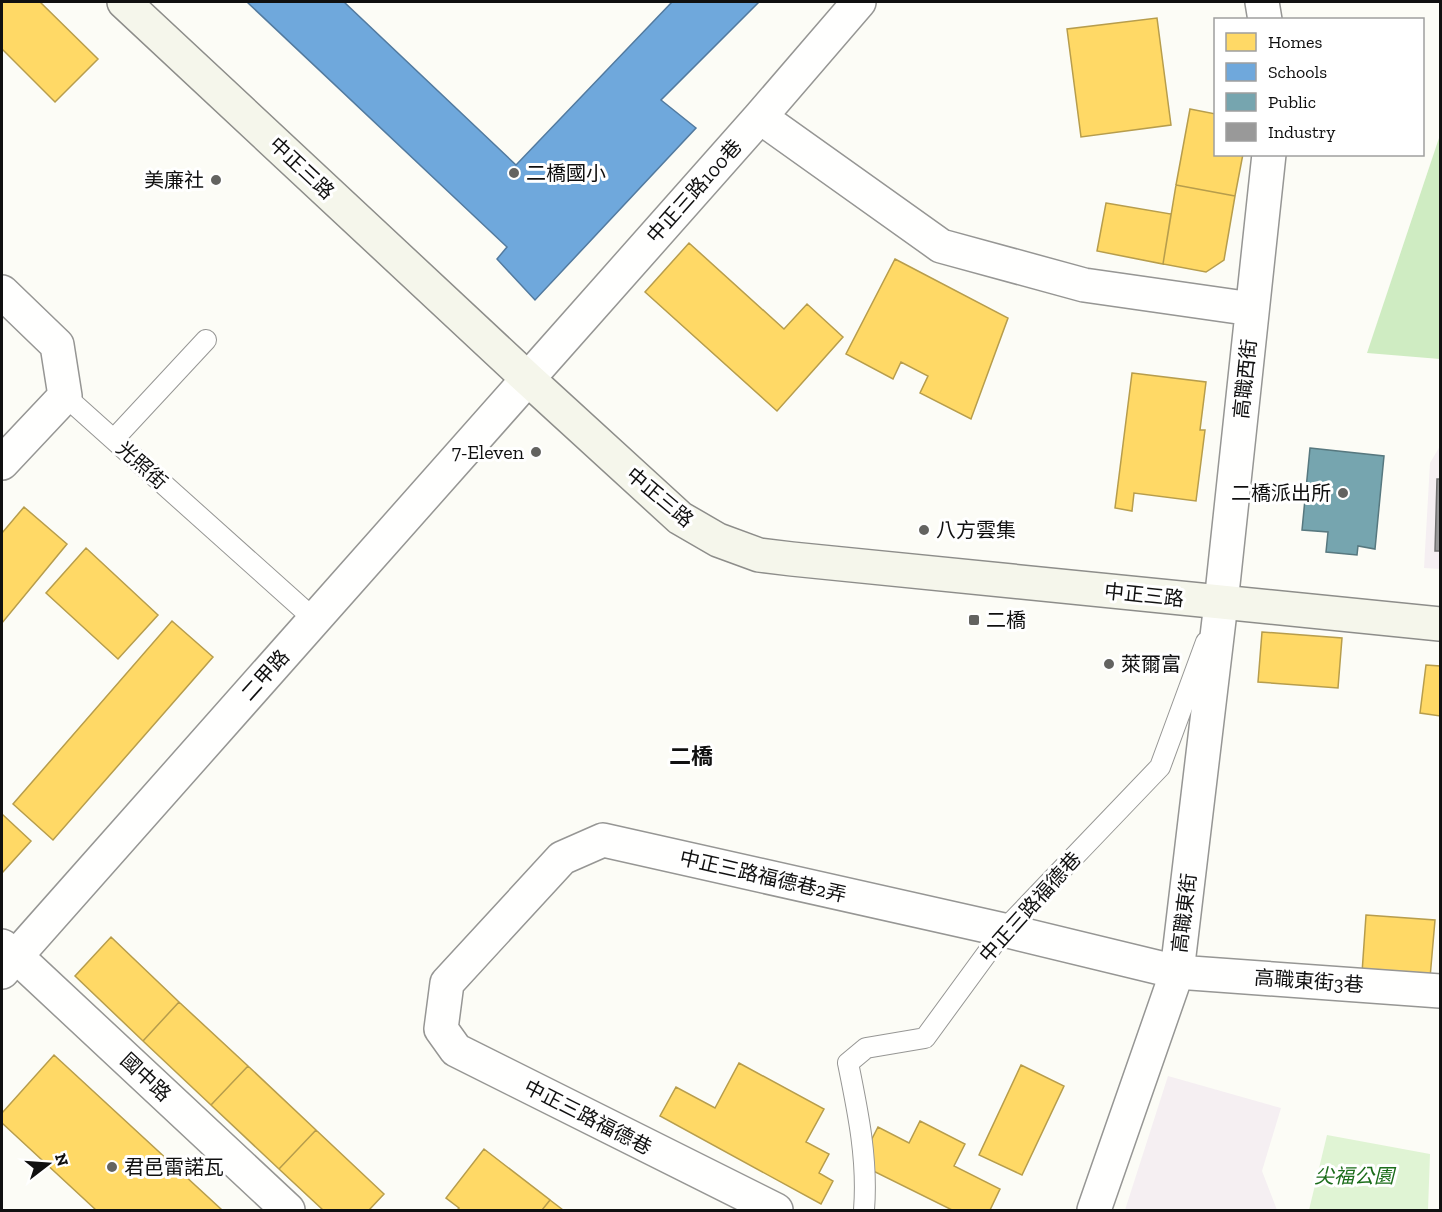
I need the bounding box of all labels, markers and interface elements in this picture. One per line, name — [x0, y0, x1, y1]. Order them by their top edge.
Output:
legend — [1214, 18, 1424, 156]
text: Homes — [1268, 31, 1322, 53]
text: Schools — [1268, 61, 1327, 83]
text: Public — [1268, 91, 1316, 113]
text: Industry — [1268, 121, 1336, 143]
street label: 中正三路 — [265, 132, 339, 204]
street label: 中正三路100巷 — [641, 134, 747, 248]
place label: 二橋國小 — [526, 161, 606, 185]
marker: 二橋國小 — [507, 166, 521, 180]
place label: 美廉社 — [144, 168, 204, 192]
marker: 美廉社 — [209, 173, 223, 187]
street label: 高職西街 — [1229, 338, 1261, 420]
street label: 光照街 — [112, 436, 172, 494]
place label: 7-Eleven — [452, 440, 525, 464]
marker: 7-Eleven — [529, 445, 543, 459]
street label: 中正三路 — [622, 462, 698, 532]
place label: 二橋派出所 — [1231, 481, 1331, 505]
marker: 二橋派出所 — [1336, 486, 1350, 500]
place label: 八方雲集 — [936, 518, 1016, 542]
marker: 八方雲集 — [917, 523, 931, 537]
street label: 中正三路 — [1103, 579, 1185, 611]
place label: 二橋 — [986, 608, 1026, 632]
marker: 二橋 — [967, 613, 981, 627]
street label: 二甲路 — [236, 645, 294, 705]
place label: 萊爾富 — [1121, 652, 1181, 676]
marker: 萊爾富 — [1102, 657, 1116, 671]
district label: 二橋 — [669, 743, 713, 770]
street label: 中正三路福德巷2弄 — [677, 845, 849, 907]
street label: 中正三路福德巷 — [974, 847, 1086, 967]
street label: 高職東街 — [1167, 872, 1201, 954]
street label: 高職東街3巷 — [1253, 965, 1365, 997]
street label: 國中路 — [116, 1048, 176, 1106]
street label: 中正三路福德巷 — [520, 1075, 656, 1159]
north arrow — [18, 1134, 78, 1194]
text: N — [51, 1151, 73, 1168]
place label: 君邑雷諾瓦 — [124, 1155, 224, 1179]
marker: 君邑雷諾瓦 — [105, 1160, 119, 1174]
park label: 尖福公園 — [1314, 1164, 1397, 1188]

